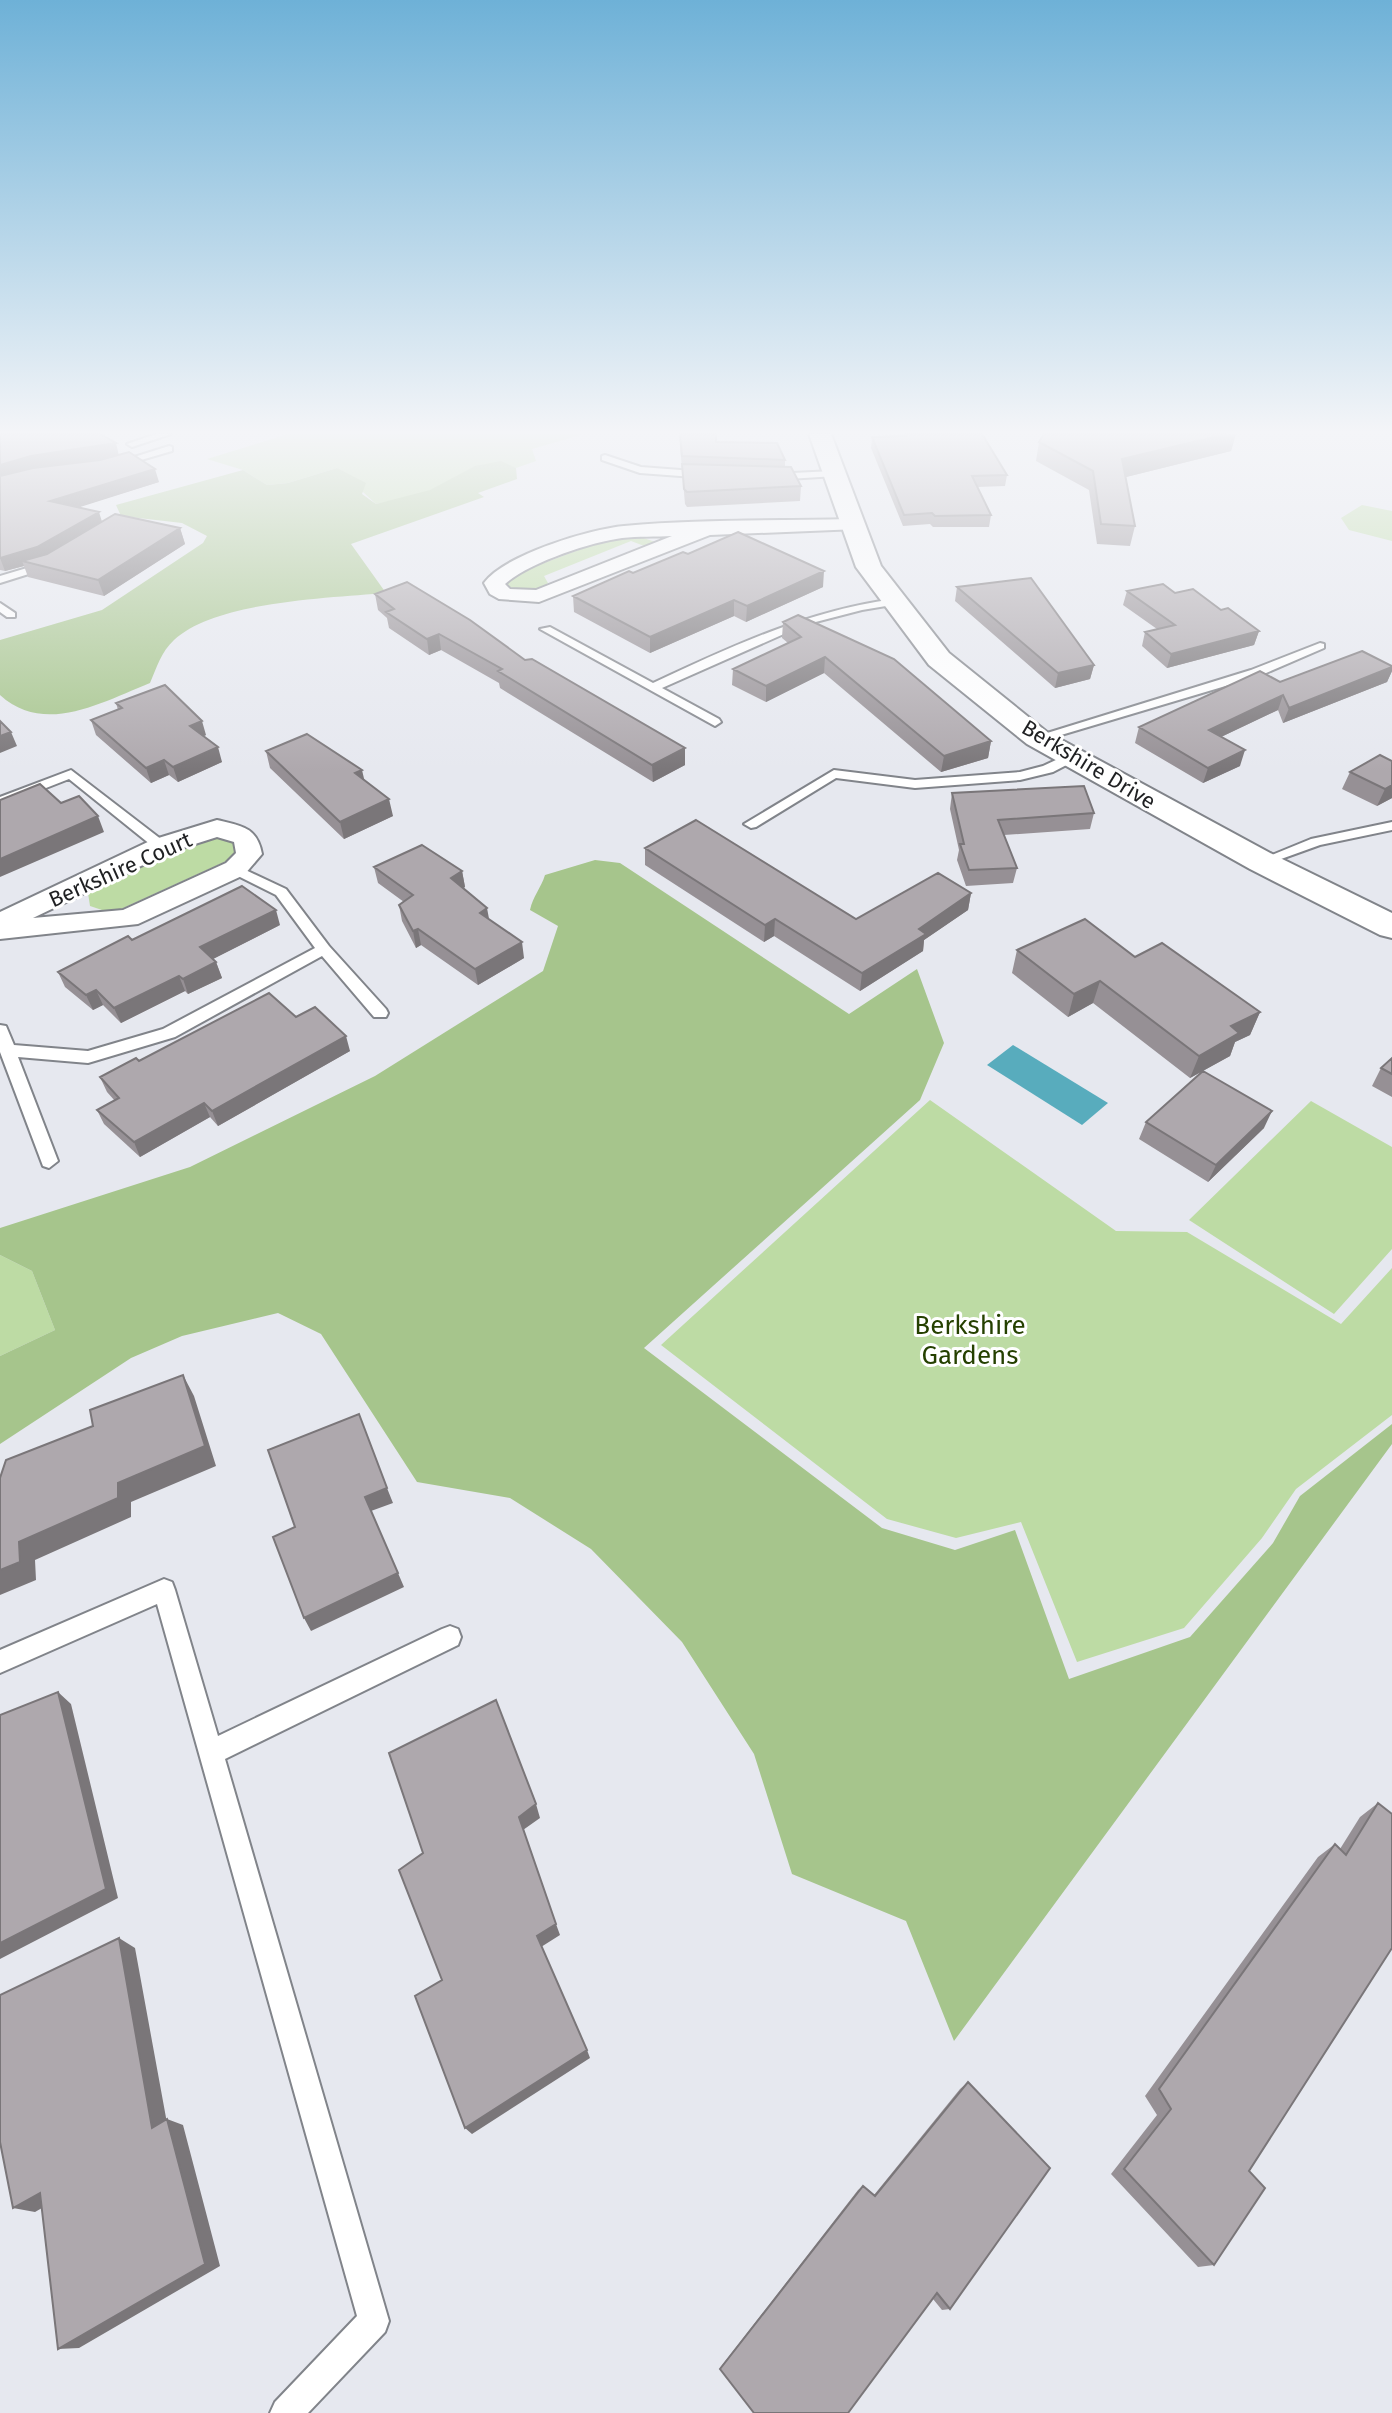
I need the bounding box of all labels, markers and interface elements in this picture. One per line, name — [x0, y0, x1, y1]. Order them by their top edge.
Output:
street label: Berkshire Drive — [1017, 714, 1161, 815]
street label: Berkshire Court — [44, 826, 196, 913]
park label: Berkshire Gardens — [914, 1310, 1026, 1371]

